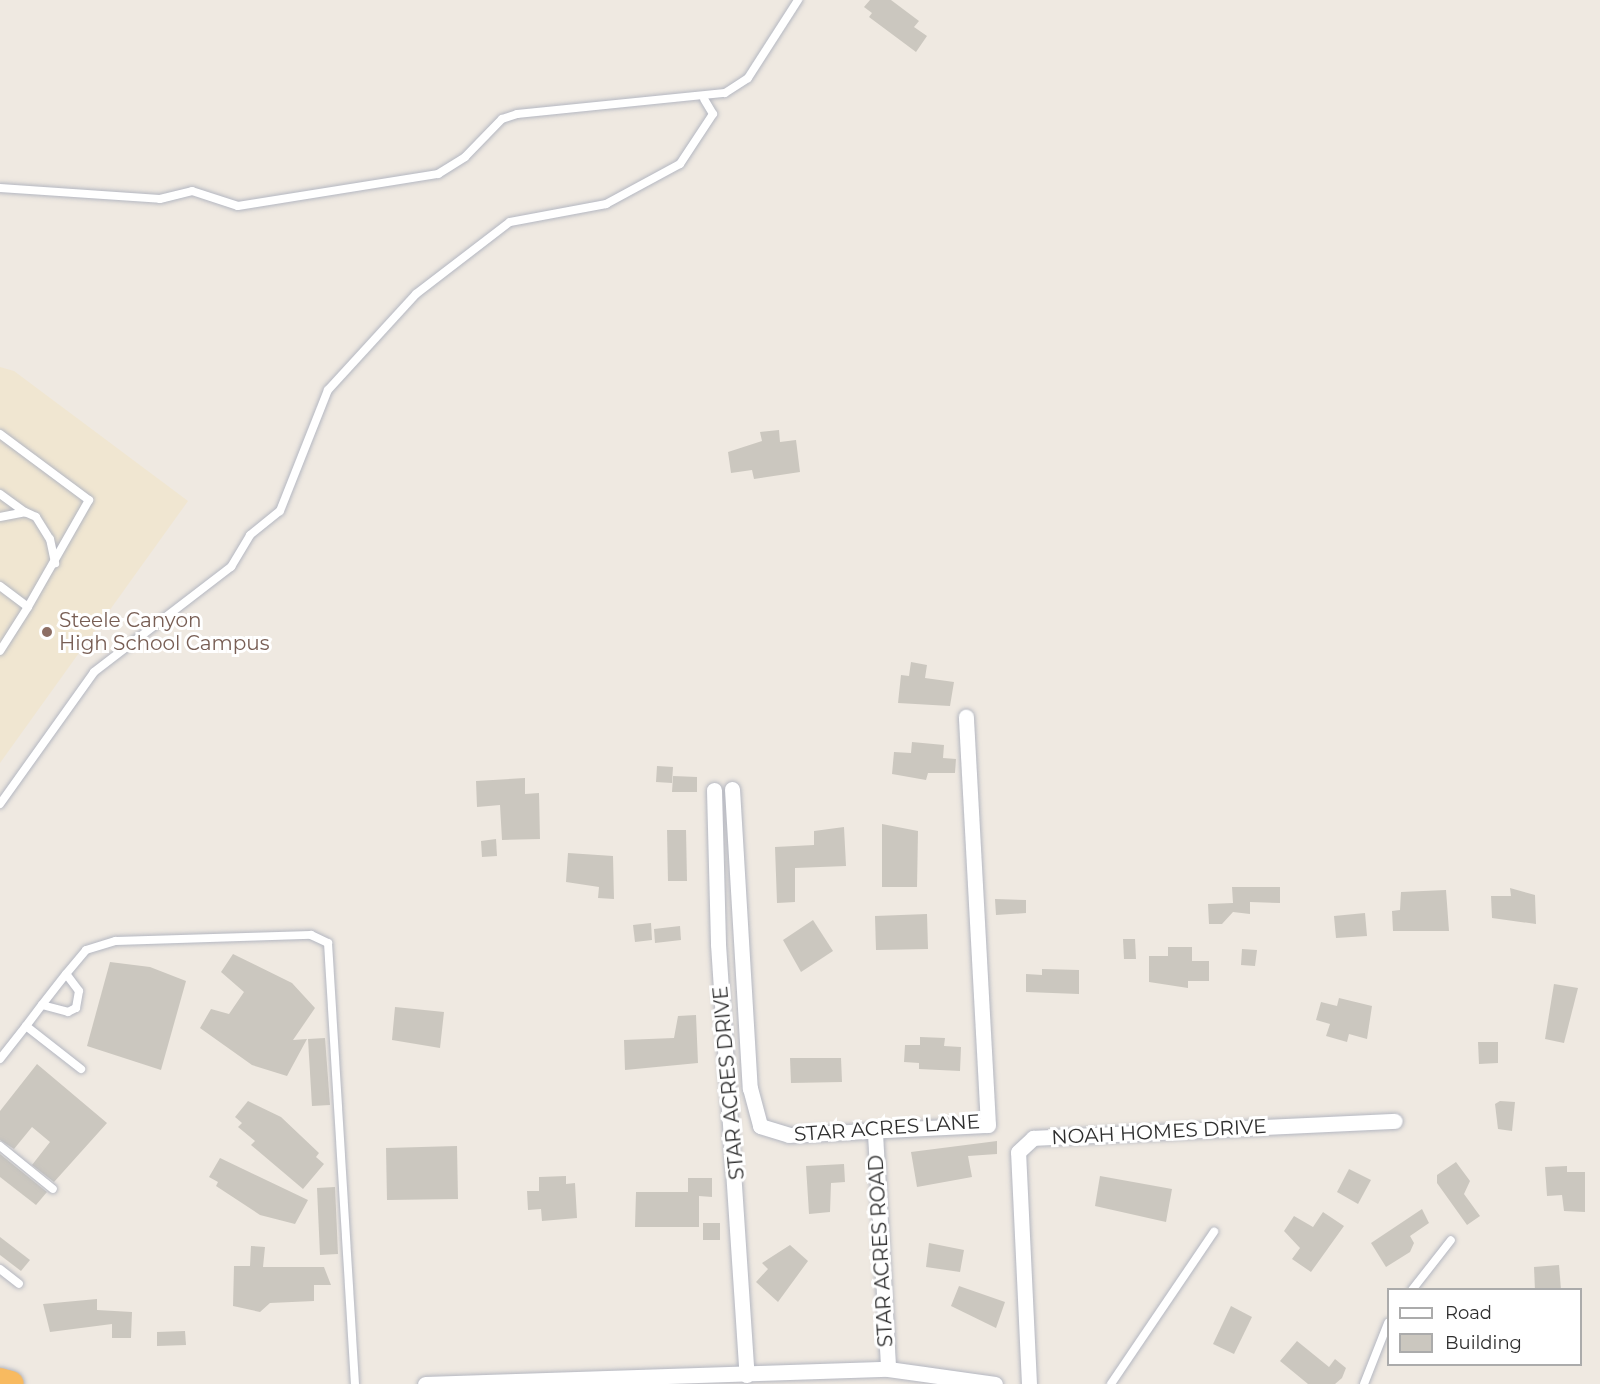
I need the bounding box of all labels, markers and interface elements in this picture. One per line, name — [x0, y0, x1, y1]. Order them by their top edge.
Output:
place label: Steele Canyon High School Campus — [59, 608, 270, 655]
marker: Steele Canyon High School Campus — [40, 625, 54, 639]
street label: STAR ACRES DRIVE — [709, 985, 749, 1181]
street label: STAR ACRES LANE — [793, 1110, 981, 1146]
street label: NOAH HOMES DRIVE — [1051, 1114, 1267, 1150]
street label: STAR ACRES ROAD — [864, 1154, 898, 1348]
legend — [1387, 1288, 1582, 1366]
text: Road — [1445, 1302, 1492, 1324]
text: Building — [1445, 1332, 1522, 1354]

